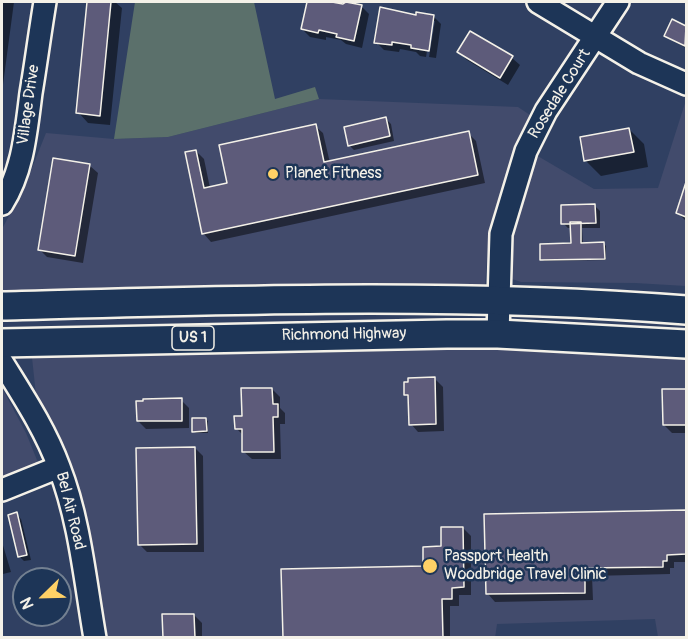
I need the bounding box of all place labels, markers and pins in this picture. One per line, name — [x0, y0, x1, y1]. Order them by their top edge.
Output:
place label: Planet Fitness — [285, 164, 382, 184]
marker: Planet Fitness — [266, 167, 280, 181]
place label: Passport Health Woodbridge Travel Clinic — [444, 547, 607, 585]
marker: Passport Health Woodbridge Travel Clinic — [421, 557, 439, 575]

